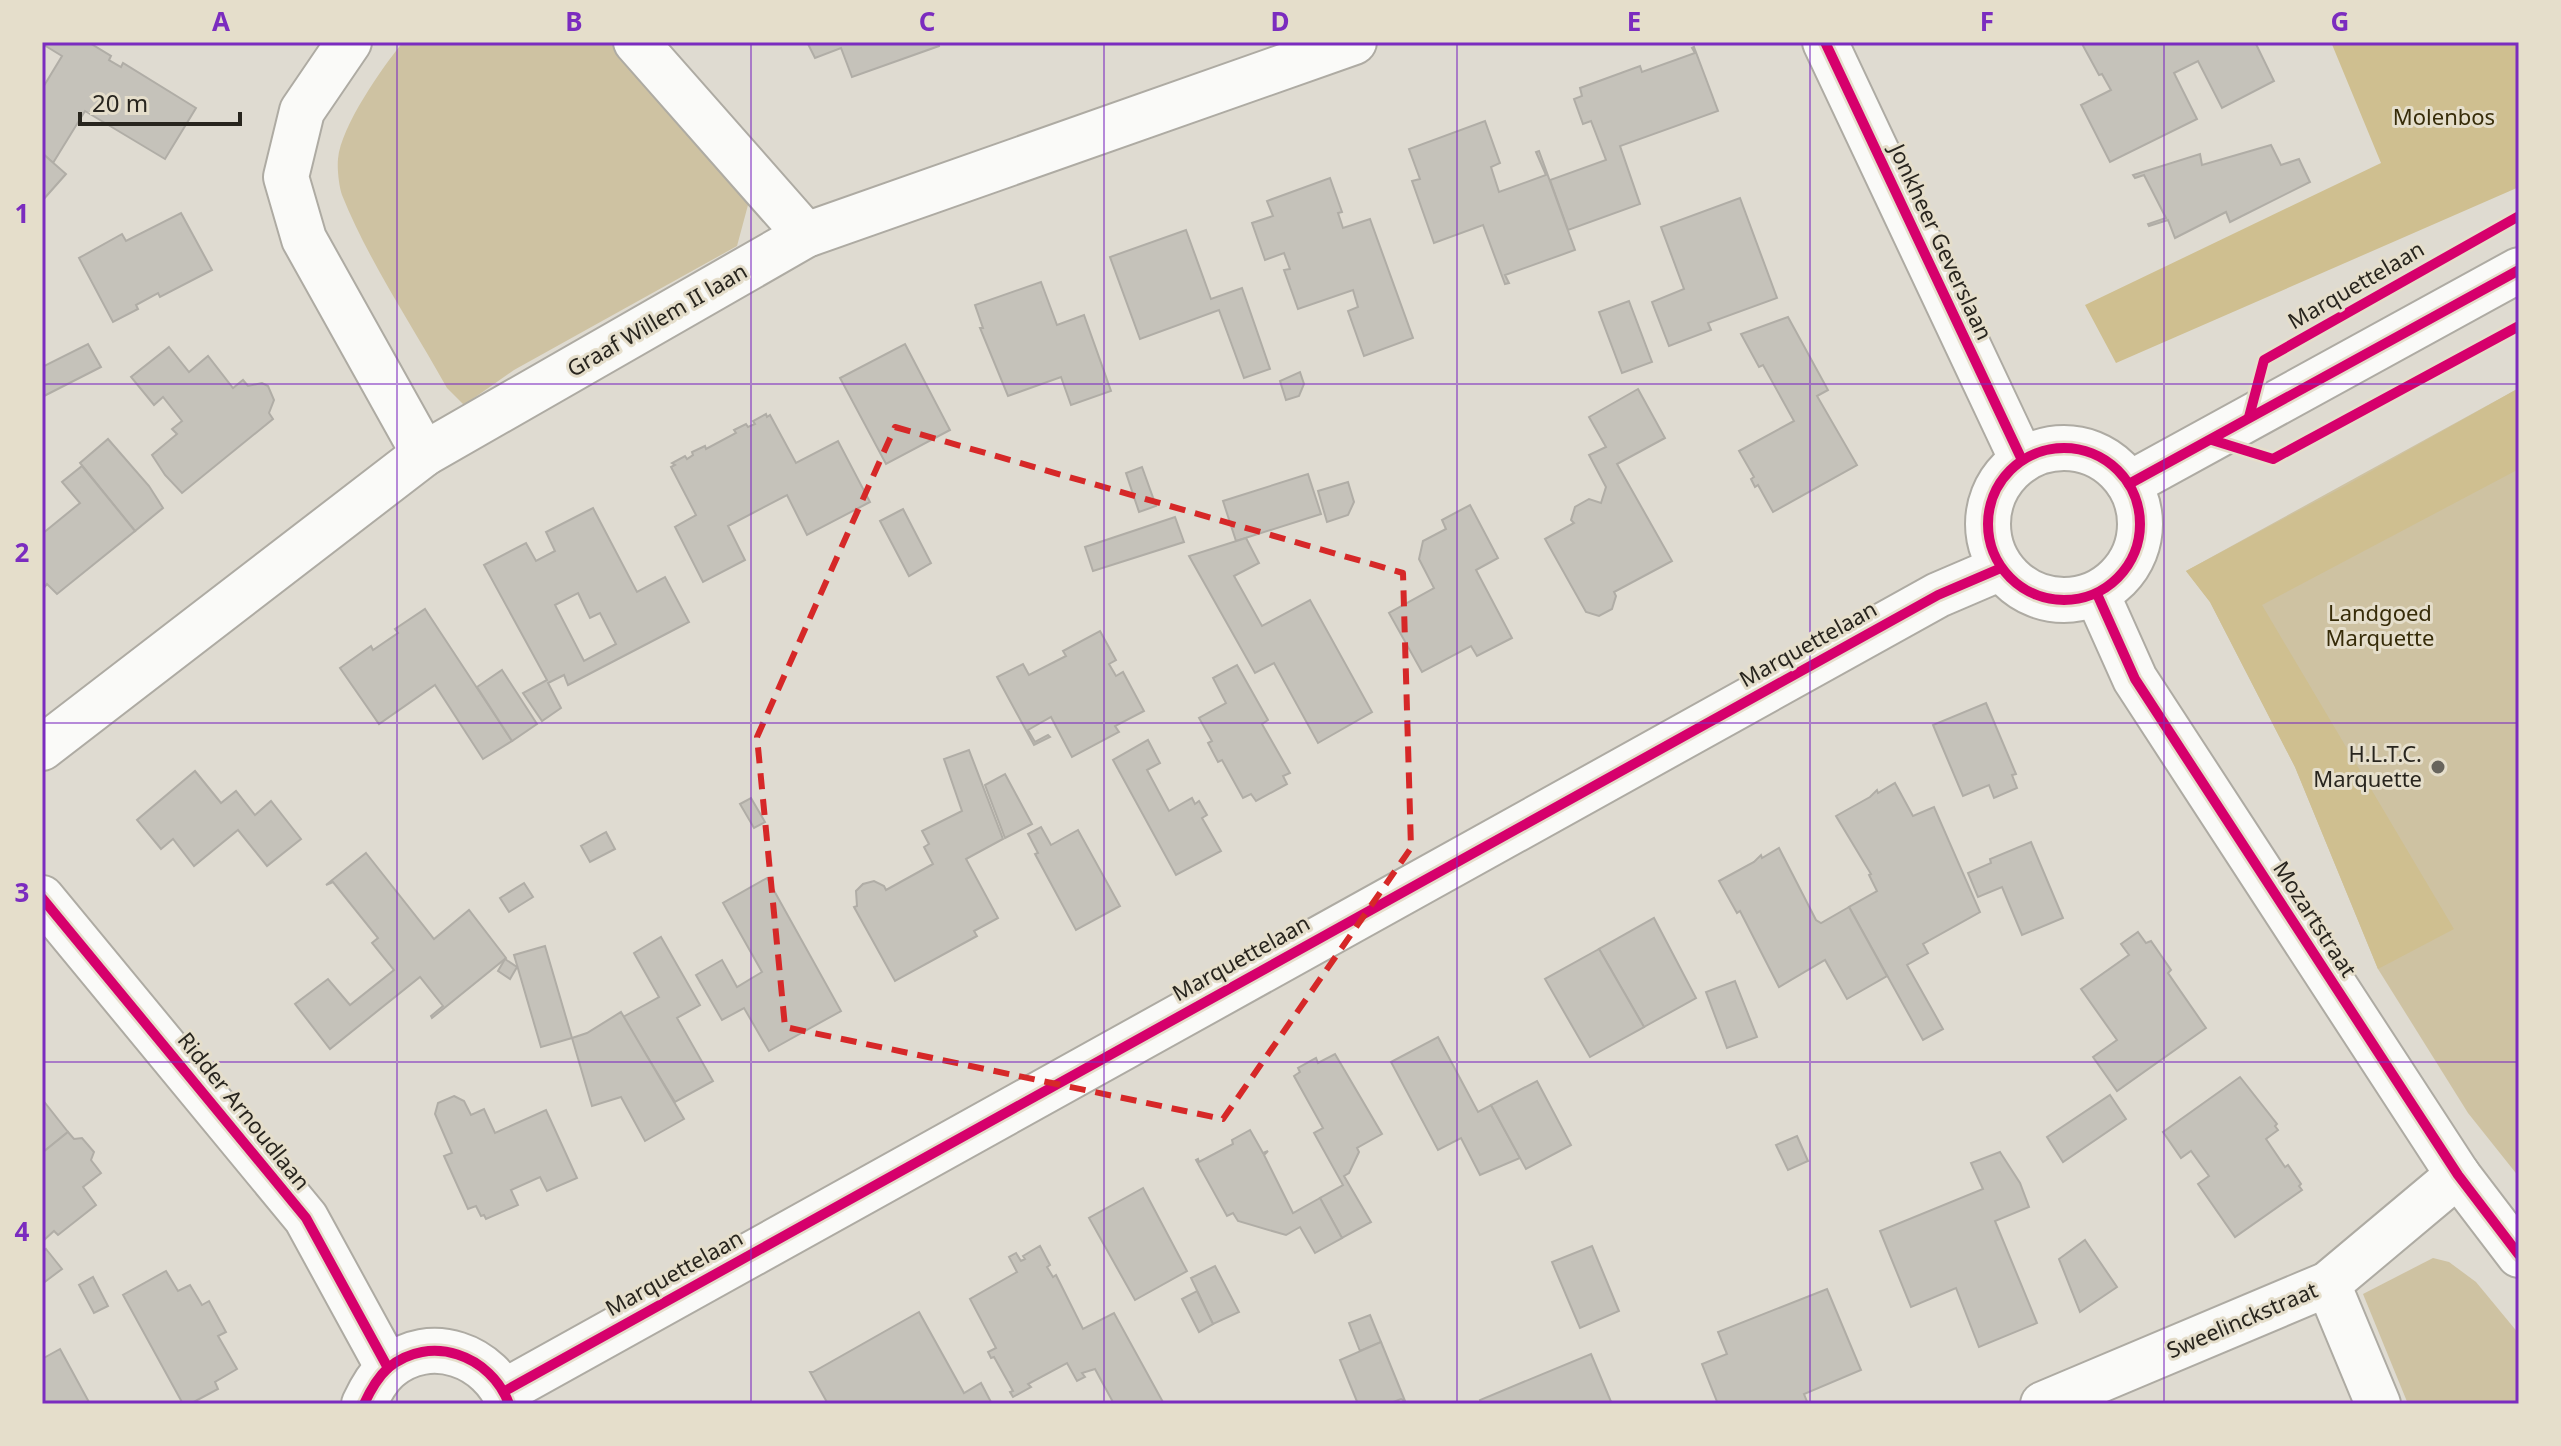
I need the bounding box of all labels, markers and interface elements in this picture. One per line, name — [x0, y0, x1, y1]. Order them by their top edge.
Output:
text: A — [212, 3, 230, 39]
text: B — [565, 3, 583, 39]
text: C — [919, 3, 935, 39]
text: D — [1270, 3, 1290, 39]
text: E — [1627, 3, 1641, 39]
text: F — [1980, 3, 1994, 39]
text: G — [2331, 3, 2349, 39]
scale bar — [80, 76, 240, 126]
text: 20 m — [92, 86, 148, 119]
park label: Molenbos — [2393, 101, 2495, 131]
street label: Jonkheer Geverslaan — [1882, 137, 2001, 344]
text: 1 — [15, 195, 29, 231]
street label: Marquettelaan — [2282, 233, 2429, 335]
street label: Graaf Willem II laan — [561, 255, 752, 383]
text: 2 — [15, 534, 30, 570]
street label: Marquettelaan — [1733, 593, 1882, 693]
park label: Landgoed Marquette — [2326, 597, 2434, 652]
place label: H.L.T.C. Marquette — [2313, 738, 2422, 793]
marker: H.L.T.C. Marquette — [2429, 758, 2447, 776]
street label: Mozartstraat — [2267, 855, 2365, 982]
text: 3 — [15, 874, 29, 910]
street label: Marquettelaan — [1166, 907, 1315, 1007]
street label: Ridder Arnoudlaan — [172, 1025, 318, 1195]
text: 4 — [15, 1213, 30, 1249]
street label: Marquettelaan — [599, 1222, 748, 1322]
street label: Sweelinckstraat — [2162, 1274, 2322, 1364]

